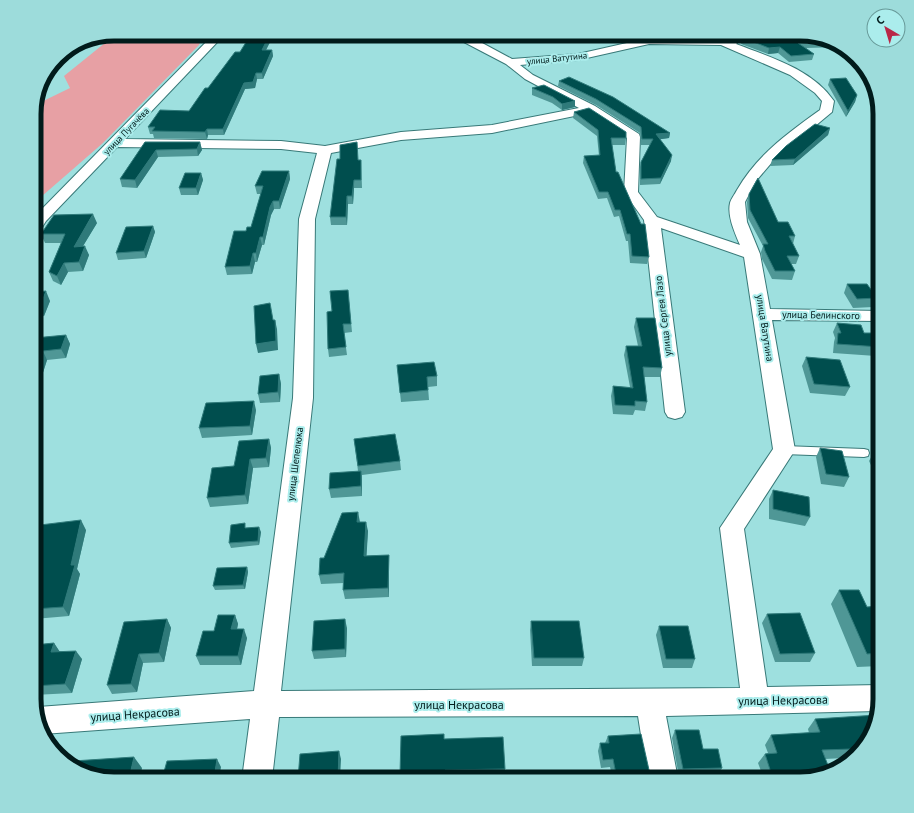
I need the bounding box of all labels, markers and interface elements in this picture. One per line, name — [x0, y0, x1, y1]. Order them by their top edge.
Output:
north arrow — [866, 8, 906, 48]
text: С — [873, 13, 887, 28]
street label: улица Ватутина — [526, 49, 588, 67]
street label: улица Пугачёва — [101, 105, 151, 157]
street label: улица Сергея Лазо — [652, 275, 674, 357]
street label: улица Ватутина — [753, 294, 777, 362]
street label: улица Белинского — [782, 308, 860, 322]
street label: улица Шепелюка — [284, 426, 306, 502]
street label: улица Некрасова — [738, 692, 828, 708]
street label: улица Некрасова — [414, 697, 504, 712]
street label: улица Некрасова — [90, 703, 180, 725]

